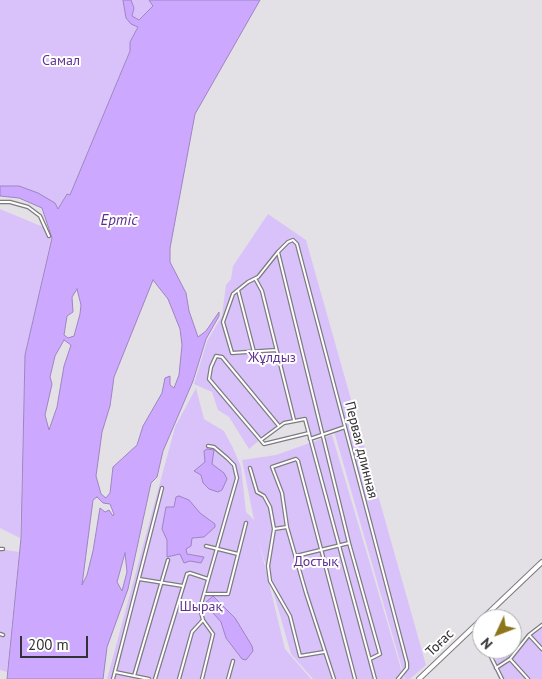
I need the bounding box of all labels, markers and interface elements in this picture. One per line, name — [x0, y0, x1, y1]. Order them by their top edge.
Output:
park label: Самал — [42, 53, 80, 69]
water label: Ертіс — [101, 212, 137, 230]
park label: Жұлдыз — [248, 350, 296, 366]
street label: Первая длинная — [341, 400, 381, 500]
park label: Достық — [294, 554, 338, 570]
park label: Шырақ — [179, 599, 223, 615]
north arrow — [472, 609, 522, 659]
scale bar — [22, 626, 90, 658]
street label: Тоғас — [423, 626, 457, 660]
text: N — [477, 634, 496, 653]
text: 200 m — [28, 635, 69, 654]

